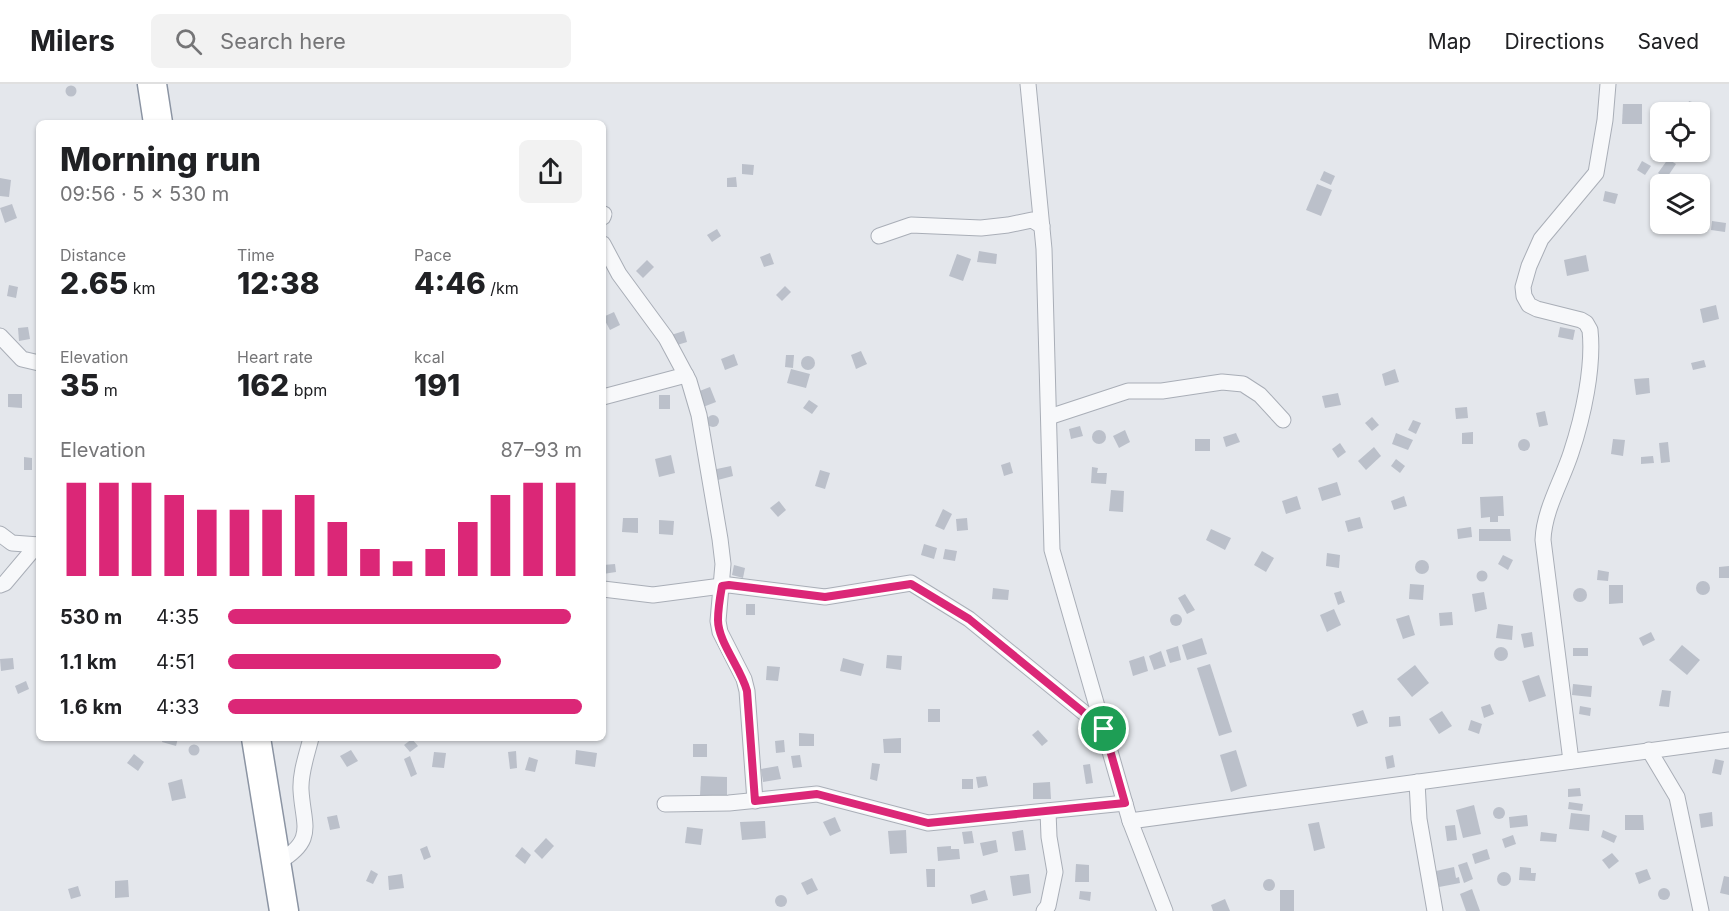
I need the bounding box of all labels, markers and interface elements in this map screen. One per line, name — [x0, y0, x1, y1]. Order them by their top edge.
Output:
search box — [151, 14, 571, 68]
text: Milers — [30, 24, 115, 58]
icon: search — [172, 25, 205, 58]
text: Search here — [220, 28, 346, 54]
text: Map — [1428, 29, 1471, 54]
text: Directions — [1504, 29, 1605, 54]
text: Saved — [1638, 29, 1699, 54]
map controls — [1650, 102, 1710, 234]
button: locate — [1650, 102, 1710, 162]
text: Morning run — [60, 139, 261, 179]
button: share — [519, 140, 582, 203]
button: layers — [1650, 174, 1710, 234]
text: 09:56 · 5 × 530 m — [60, 182, 229, 206]
text: Distance — [60, 245, 126, 265]
text: Time — [237, 245, 275, 265]
text: Pace — [414, 245, 452, 265]
text: 2.65 — [60, 265, 128, 301]
text: 12:38 — [237, 265, 320, 301]
text: 4:46 — [414, 265, 486, 301]
text: km — [128, 278, 156, 298]
text: /km — [486, 278, 519, 298]
text: Elevation — [60, 347, 129, 367]
text: Heart rate — [237, 347, 313, 367]
text: kcal — [414, 347, 445, 367]
text: 35 — [60, 367, 99, 403]
text: 162 — [237, 367, 289, 403]
text: 191 — [414, 367, 460, 403]
text: m — [99, 380, 118, 400]
text: bpm — [289, 380, 327, 400]
text: Elevation — [60, 438, 146, 462]
text: 87–93 m — [500, 438, 582, 462]
text: 530 m — [60, 605, 122, 629]
text: 4:35 — [156, 605, 199, 629]
text: 1.1 km — [60, 650, 117, 674]
text: 4:51 — [156, 650, 195, 674]
text: 1.6 km — [60, 695, 122, 719]
text: 4:33 — [156, 695, 199, 719]
pin — [1078, 703, 1129, 754]
icon: arrive — [1087, 712, 1120, 745]

